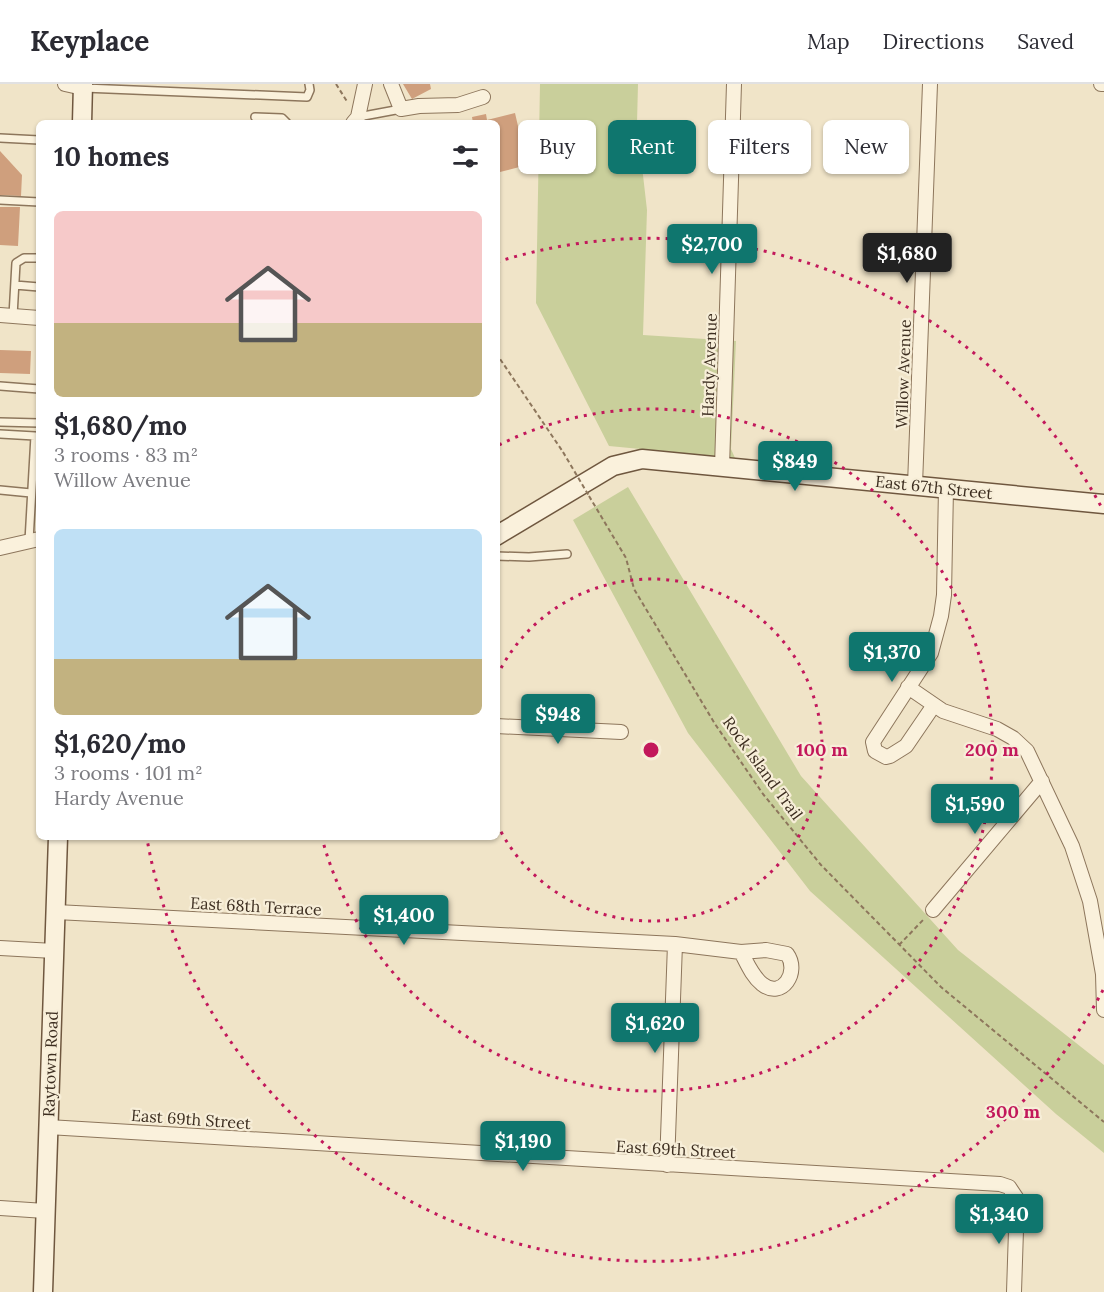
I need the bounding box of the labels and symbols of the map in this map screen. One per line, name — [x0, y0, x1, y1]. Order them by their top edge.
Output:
pin: $2,700 — [663, 224, 761, 275]
pin: $1,680 — [858, 233, 956, 284]
street label: Hardy Avenue — [697, 312, 721, 417]
street label: Willow Avenue — [891, 319, 915, 429]
pin: $849 — [759, 441, 831, 492]
street label: East 67th Street — [874, 471, 994, 503]
pin: $1,370 — [843, 632, 941, 683]
pin: $948 — [522, 694, 594, 745]
street label: Rock Island Trail — [719, 712, 807, 824]
text: 100 m — [796, 738, 848, 761]
text: 200 m — [965, 738, 1019, 761]
centre of rings — [641, 740, 661, 760]
pin: $1,590 — [926, 784, 1024, 835]
street label: East 68th Terrace — [190, 893, 322, 919]
pin: $1,400 — [355, 895, 453, 946]
pin: $1,620 — [606, 1003, 704, 1054]
street label: Raytown Road — [38, 1010, 62, 1117]
text: 300 m — [986, 1100, 1041, 1123]
street label: East 69th Street — [131, 1105, 252, 1133]
pin: $1,190 — [474, 1121, 572, 1172]
street label: East 69th Street — [616, 1136, 737, 1162]
pin: $1,340 — [950, 1194, 1048, 1245]

